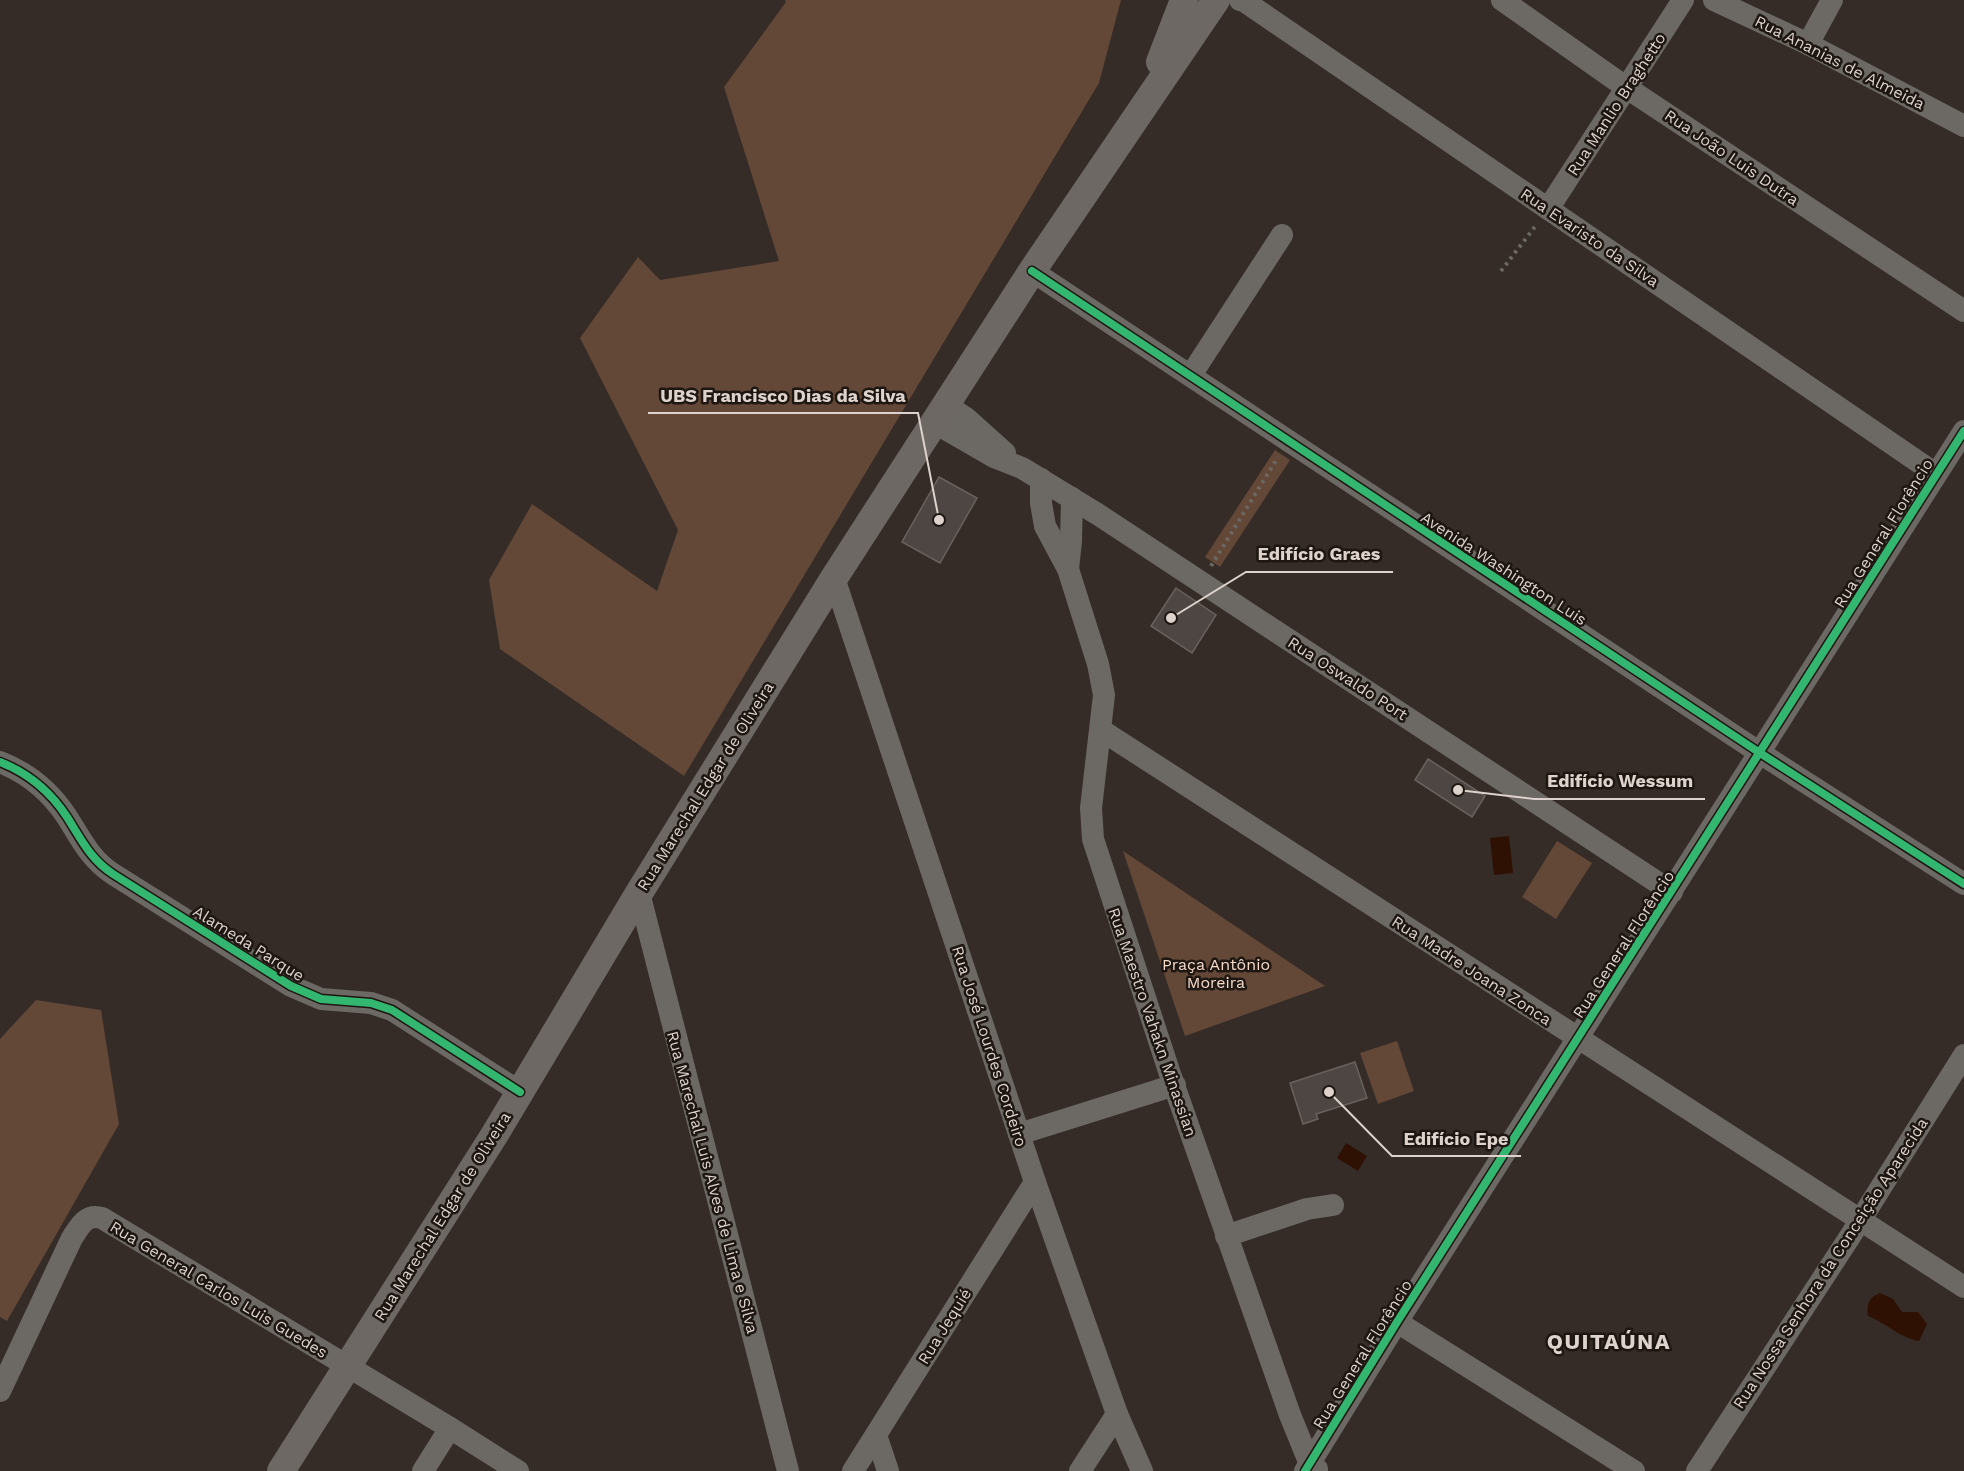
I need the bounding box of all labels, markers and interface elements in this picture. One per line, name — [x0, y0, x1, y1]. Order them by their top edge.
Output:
street label: Rua Ananias de Almeida — [1752, 11, 1928, 114]
street label: Rua Manlio Braghetto — [1563, 29, 1670, 179]
street label: Rua João Luis Dutra — [1661, 105, 1802, 209]
street label: Rua Evaristo da Silva — [1517, 184, 1662, 291]
callout: UBS Francisco Dias da Silva — [648, 377, 918, 413]
text: UBS Francisco Dias da Silva — [660, 385, 906, 406]
street label: Rua General Florêncio — [1830, 455, 1937, 611]
street label: Avenida Washington Luis — [1417, 508, 1590, 629]
callout: Edifício Graes — [1246, 536, 1393, 572]
text: Edifício Graes — [1258, 543, 1381, 564]
street label: Rua Oswaldo Port — [1284, 633, 1411, 724]
street label: Rua Marechal Edgar de Oliveira — [633, 678, 778, 894]
callout: Edifício Wessum — [1534, 763, 1705, 799]
text: Edifício Wessum — [1547, 770, 1693, 791]
street label: Rua General Florêncio — [1569, 867, 1678, 1022]
street label: Alameda Parque — [190, 902, 308, 985]
street label: Rua Maestro Vahakn Minassian — [1104, 905, 1201, 1139]
street label: Rua Madre Joana Zonca — [1388, 912, 1555, 1029]
street label: Rua José Lourdes Cordeiro — [948, 943, 1031, 1149]
park label: Praça Antônio Moreira — [1162, 955, 1270, 992]
street label: Rua Marechal Luis Alves de Lima e Silva — [663, 1029, 762, 1335]
street label: Rua Marechal Edgar de Oliveira — [370, 1108, 515, 1324]
street label: Rua Nossa Senhora da Conceição Aparecida — [1729, 1114, 1932, 1412]
callout: Edifício Epe — [1392, 1120, 1521, 1156]
text: Edifício Epe — [1404, 1128, 1508, 1149]
street label: Rua General Carlos Luis Guedes — [107, 1217, 331, 1362]
street label: Rua General Florêncio — [1309, 1276, 1416, 1432]
street label: Rua Jequié — [914, 1285, 975, 1368]
district label: QUITAÚNA — [1547, 1329, 1671, 1354]

